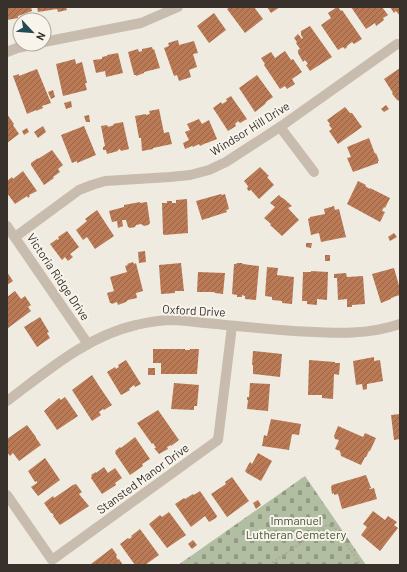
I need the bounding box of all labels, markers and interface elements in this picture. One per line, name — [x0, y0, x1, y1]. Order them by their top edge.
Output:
north arrow — [12, 12, 52, 52]
text: N — [34, 30, 49, 43]
street label: Windsor Hill Drive — [207, 98, 292, 158]
street label: Victoria Ridge Drive — [25, 230, 93, 323]
street label: Oxford Drive — [162, 301, 226, 319]
street label: Stansted Manor Drive — [94, 440, 191, 516]
park label: Immanuel Lutheran Cemetery — [246, 513, 347, 541]

